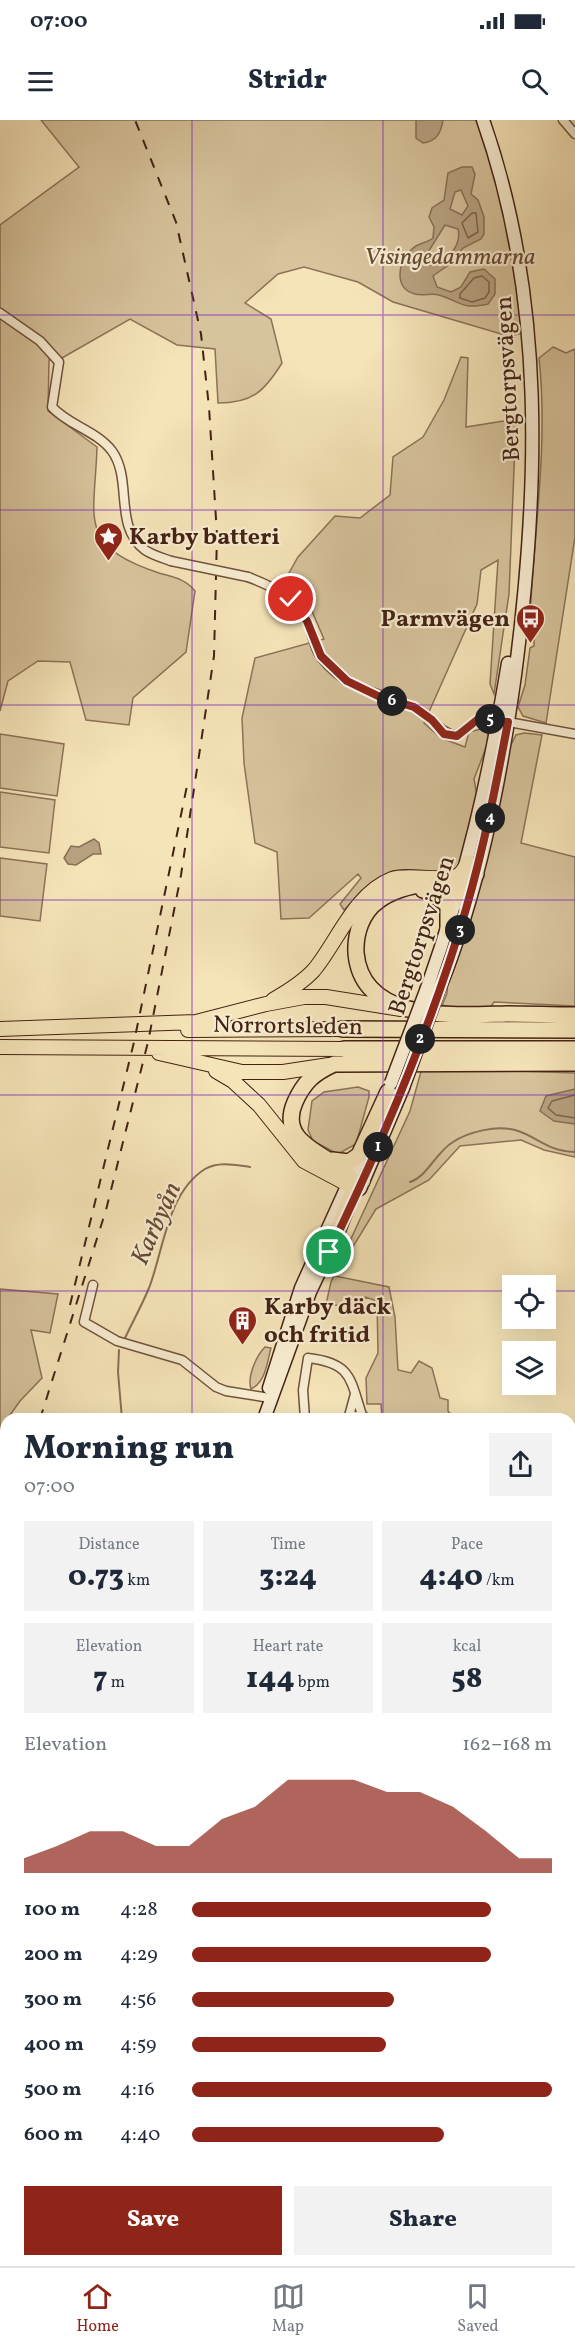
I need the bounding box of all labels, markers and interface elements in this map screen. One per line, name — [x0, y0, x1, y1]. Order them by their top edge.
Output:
text: 07:00 — [30, 6, 88, 37]
text: Stridr — [248, 62, 327, 100]
icon: menu — [24, 65, 57, 98]
icon: search — [518, 65, 551, 98]
park label: Visingedammarna — [364, 241, 536, 275]
street label: Bergtorpsvägen — [488, 295, 530, 463]
place icon: Karby batteri — [92, 520, 124, 562]
place label: Karby batteri — [129, 521, 280, 555]
pin — [265, 573, 316, 624]
icon: check — [274, 582, 307, 615]
bus stop icon: Parmvägen — [515, 602, 547, 644]
place label: Parmvägen — [381, 603, 510, 637]
pin: 6 — [377, 686, 407, 716]
text: 6 — [388, 690, 396, 712]
pin: 5 — [475, 704, 505, 734]
text: 5 — [486, 708, 494, 730]
pin: 4 — [475, 803, 505, 833]
text: 4 — [485, 807, 495, 829]
street label: Bergtorpsvägen — [381, 852, 465, 1020]
pin: 3 — [445, 915, 475, 945]
text: 3 — [456, 919, 464, 941]
street label: Norrortsleden — [213, 1009, 363, 1045]
pin: 2 — [405, 1024, 435, 1054]
text: 2 — [416, 1028, 424, 1050]
pin: 1 — [363, 1132, 393, 1162]
text: 1 — [375, 1136, 381, 1158]
water label: Karbyån — [123, 1177, 191, 1271]
pin — [303, 1226, 354, 1277]
icon: arrive — [312, 1235, 345, 1268]
map controls — [502, 1275, 556, 1395]
button: locate — [502, 1275, 556, 1329]
place label: Karby däck och fritid — [264, 1291, 391, 1353]
building icon: Karby däck och fritid — [227, 1304, 259, 1346]
button: layers — [502, 1341, 556, 1395]
text: Morning run — [24, 1427, 234, 1473]
button: share — [489, 1433, 552, 1496]
text: 07:00 — [24, 1473, 75, 1501]
text: Distance — [78, 1534, 140, 1556]
text: Time — [270, 1534, 306, 1556]
text: Pace — [451, 1534, 483, 1556]
text: 0.73 — [68, 1556, 124, 1598]
text: 3:24 — [259, 1556, 317, 1598]
text: 4:40 — [419, 1556, 483, 1598]
text: km — [124, 1570, 150, 1592]
text: /km — [483, 1570, 515, 1592]
text: Elevation — [76, 1636, 142, 1658]
text: Heart rate — [253, 1636, 323, 1658]
text: kcal — [453, 1636, 481, 1658]
text: 7 — [93, 1658, 107, 1700]
text: 144 — [246, 1658, 295, 1700]
text: 58 — [451, 1658, 483, 1700]
text: m — [107, 1672, 125, 1694]
text: bpm — [295, 1672, 330, 1694]
text: Elevation — [24, 1731, 107, 1759]
text: 162–168 m — [462, 1731, 552, 1759]
text: 100 m — [24, 1896, 80, 1924]
text: 4:28 — [120, 1896, 158, 1924]
text: 200 m — [24, 1941, 82, 1969]
text: 4:29 — [120, 1941, 158, 1969]
text: 300 m — [24, 1986, 82, 2014]
text: 4:56 — [120, 1986, 156, 2014]
text: 400 m — [24, 2031, 84, 2059]
text: 4:59 — [120, 2031, 156, 2059]
text: 500 m — [24, 2076, 82, 2104]
text: 4:16 — [120, 2076, 155, 2104]
text: 600 m — [24, 2121, 83, 2149]
text: 4:40 — [120, 2121, 160, 2149]
button: Save — [24, 2186, 282, 2255]
button: Share — [294, 2186, 552, 2255]
tab: Home — [76, 2280, 119, 2338]
tab: Map — [272, 2280, 305, 2338]
tab: Saved — [457, 2280, 499, 2338]

